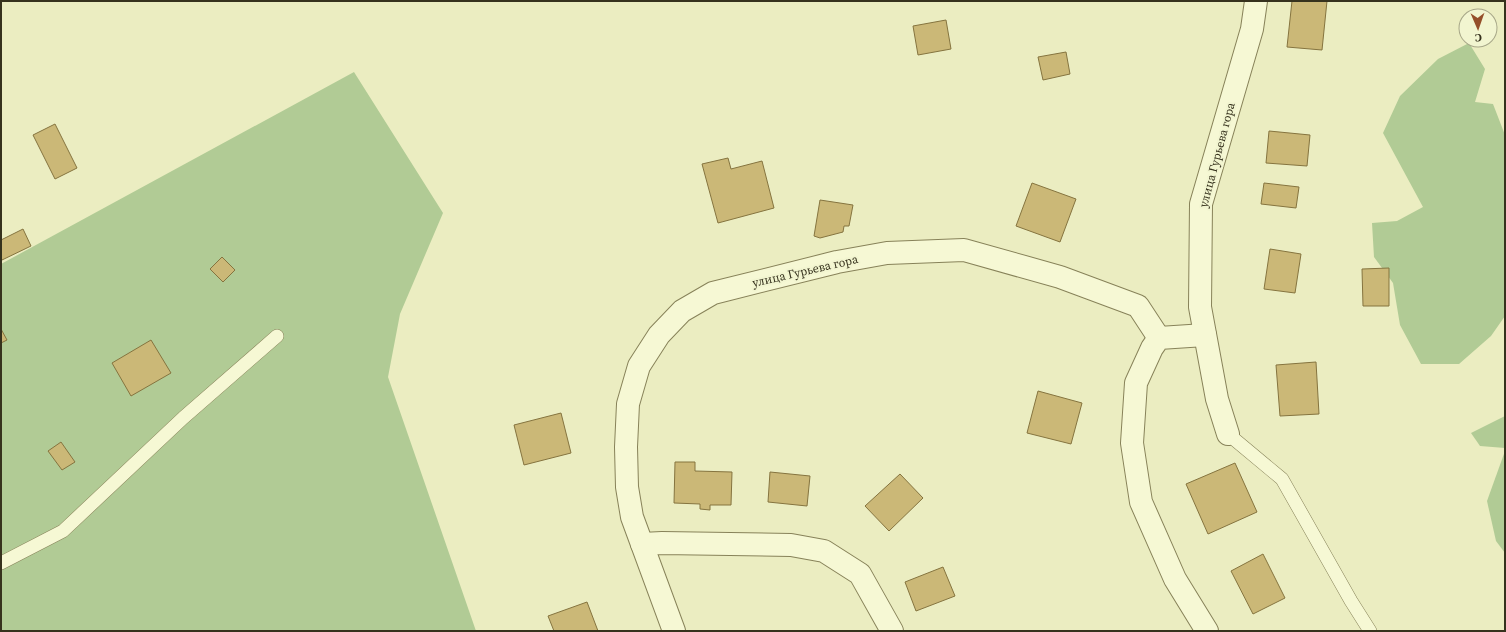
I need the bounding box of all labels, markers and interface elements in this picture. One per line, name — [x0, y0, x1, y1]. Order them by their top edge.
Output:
north arrow — [1458, 8, 1498, 48]
text: С — [1474, 30, 1482, 45]
street label: улица Гурьева гора — [1195, 100, 1239, 209]
street label: улица Гурьева гора — [751, 251, 860, 291]

